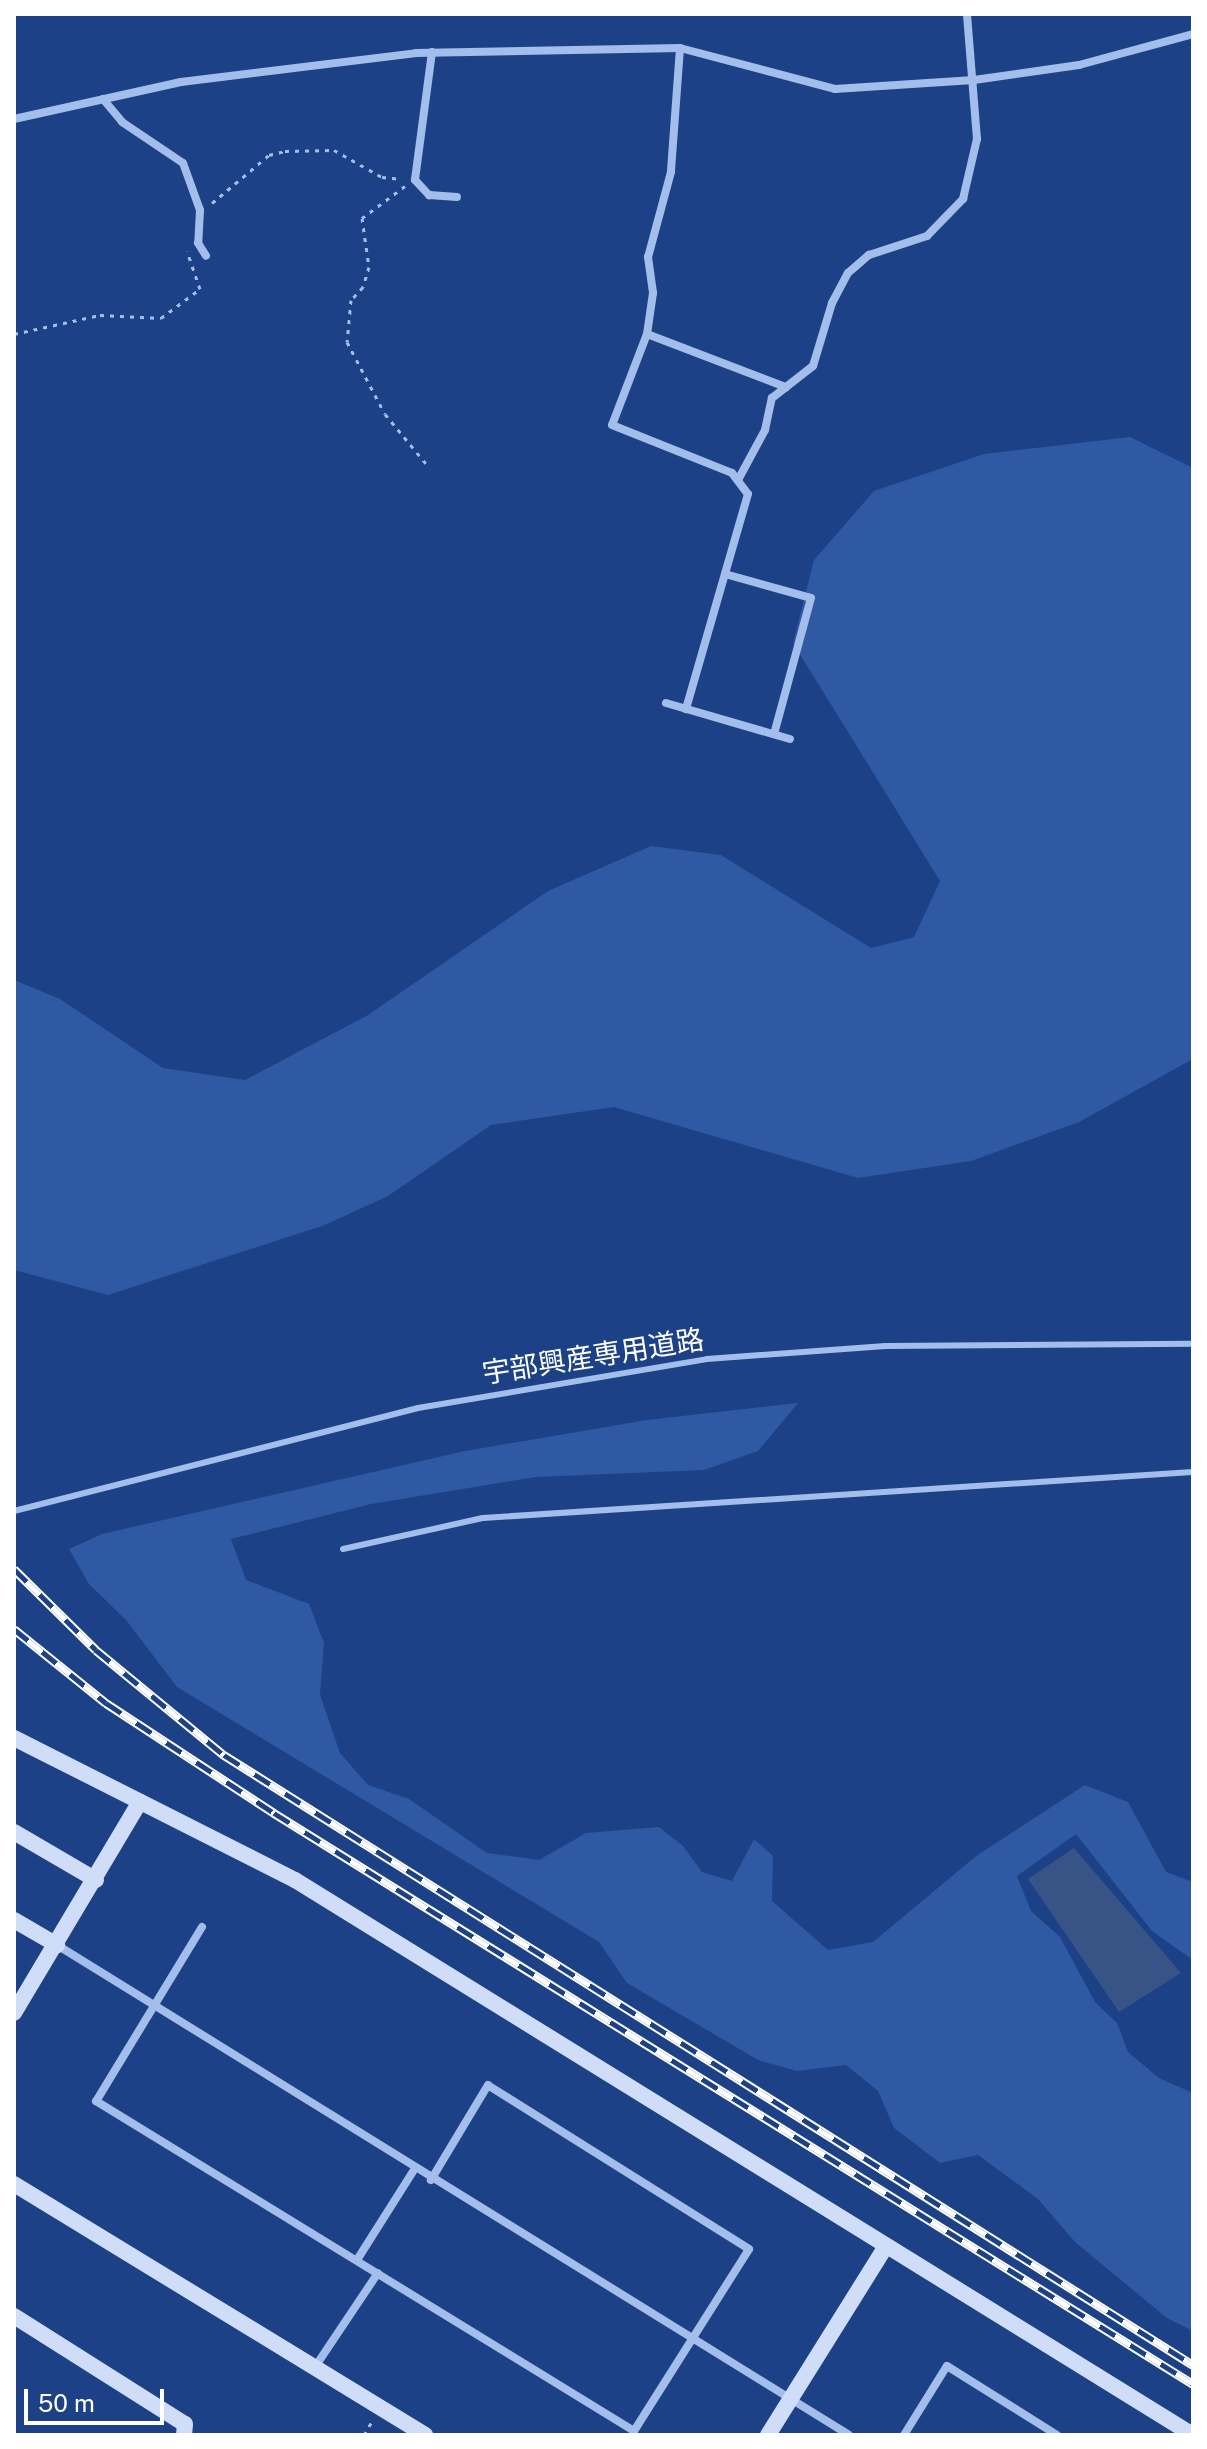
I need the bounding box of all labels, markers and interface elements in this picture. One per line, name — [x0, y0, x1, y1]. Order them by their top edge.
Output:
street label: 宇部興産専用道路 — [480, 1322, 706, 1390]
scale bar — [28, 2373, 168, 2423]
text: 50 m — [38, 2389, 95, 2417]

